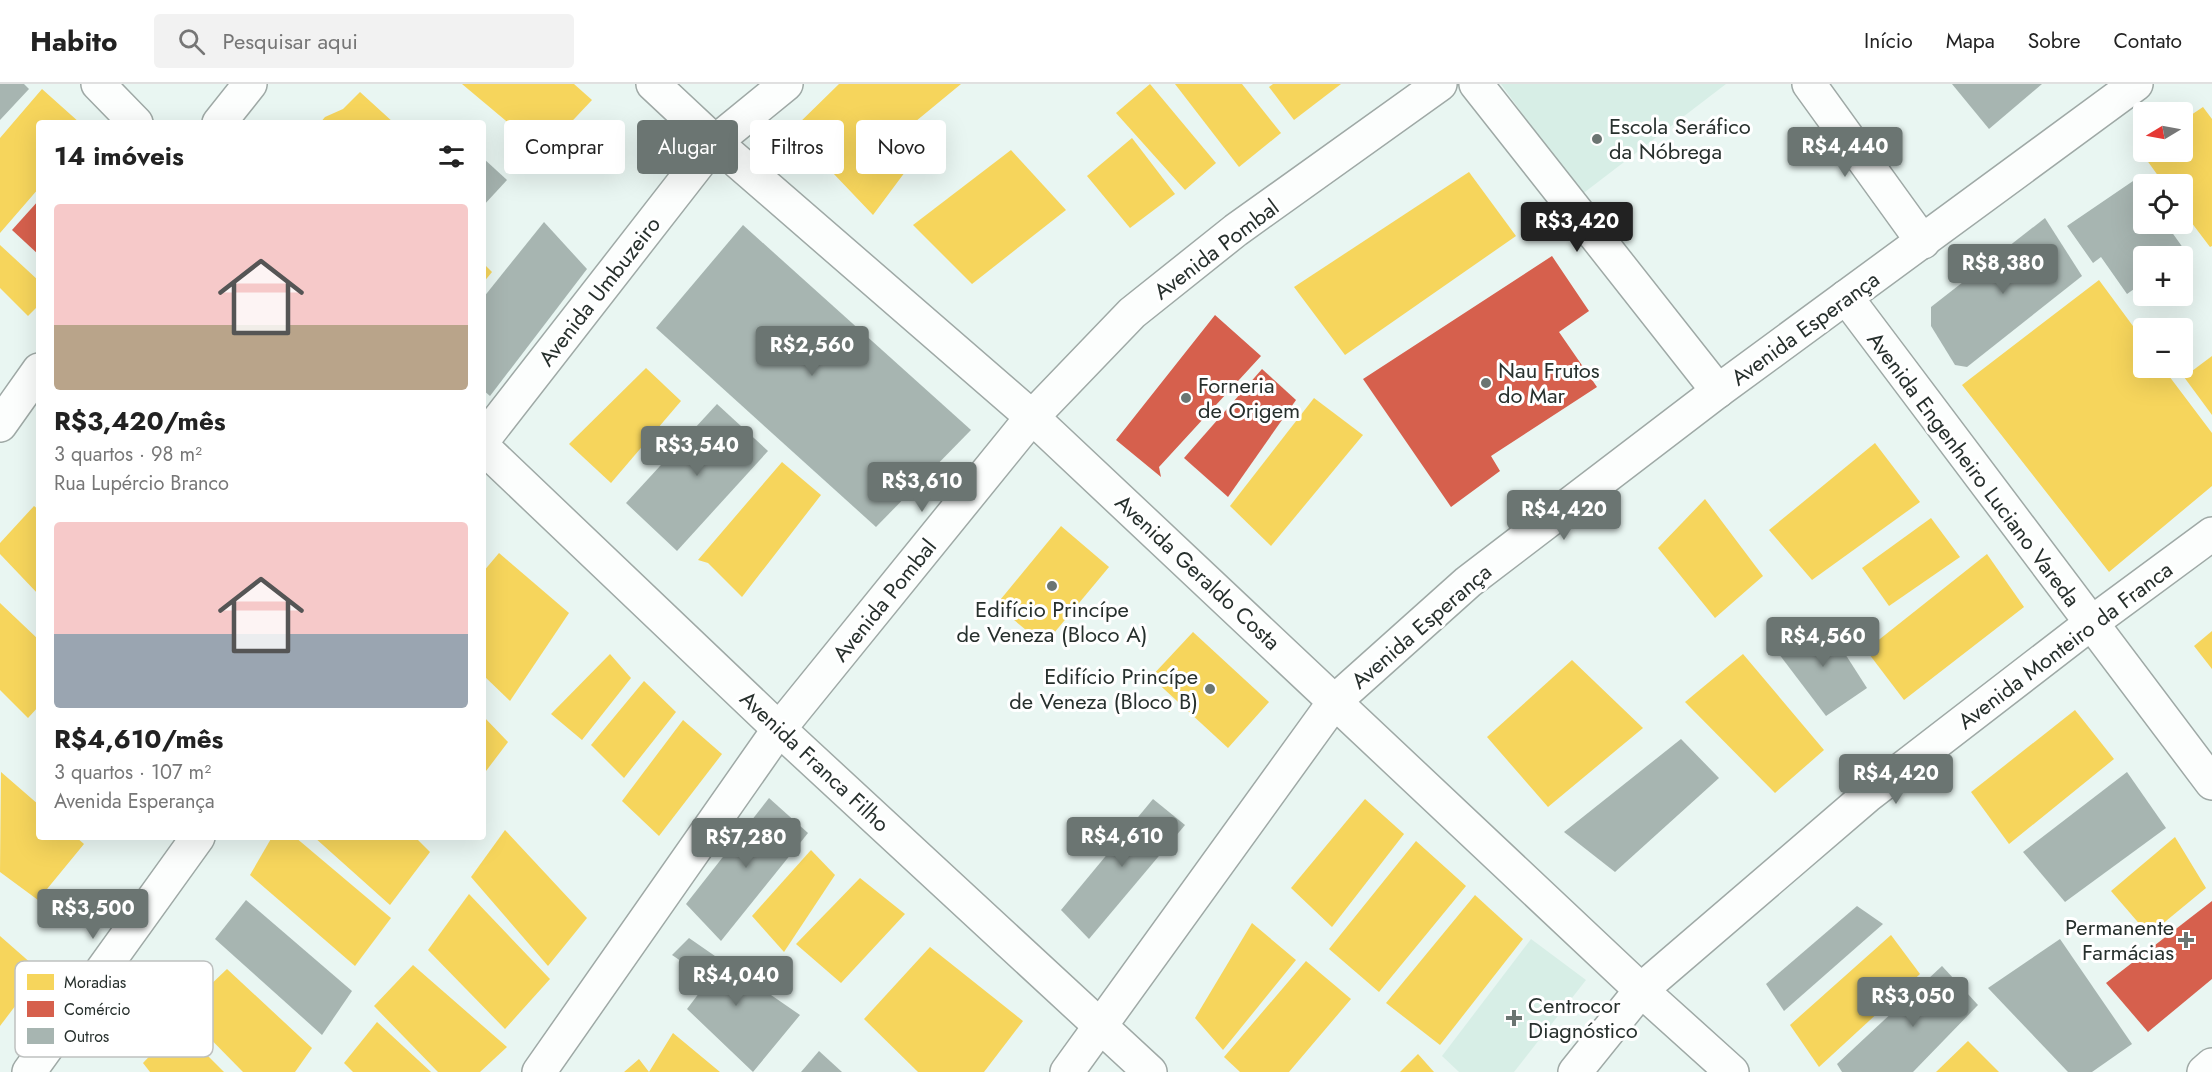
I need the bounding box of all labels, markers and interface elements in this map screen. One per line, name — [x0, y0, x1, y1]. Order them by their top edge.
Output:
search box — [154, 14, 574, 68]
text: Habito — [30, 21, 118, 62]
icon: search — [175, 25, 208, 58]
text: Pesquisar aqui — [223, 25, 358, 57]
text: Início — [1864, 26, 1913, 56]
text: Mapa — [1946, 26, 1995, 56]
text: Sobre — [2028, 26, 2080, 56]
text: Contato — [2113, 26, 2182, 56]
north arrow — [2133, 102, 2193, 162]
map controls — [2133, 102, 2193, 378]
place label: Escola Seráfico da Nóbrega — [1609, 110, 1751, 167]
chip: Comprar — [504, 120, 625, 174]
chip: Alugar — [637, 120, 738, 174]
chip: Filtros — [750, 120, 844, 174]
chip: Novo — [856, 120, 946, 174]
pin: R$4,440 — [1790, 127, 1900, 178]
marker: Escola Seráfico da Nóbrega — [1590, 132, 1604, 146]
text: R$4,440 — [1802, 132, 1888, 161]
text: 14 imóveis — [54, 137, 184, 175]
icon: filters — [435, 140, 468, 173]
button: locate — [2133, 174, 2193, 234]
street label: Avenida Pombal — [1147, 191, 1285, 307]
pin: R$3,420 — [1522, 202, 1632, 253]
text: R$3,420 — [1535, 207, 1619, 236]
street label: Avenida Umbuzeiro — [530, 209, 668, 373]
icon: home — [207, 243, 315, 351]
pin: R$8,380 — [1948, 244, 2058, 295]
button: + — [2133, 246, 2193, 306]
text: R$8,380 — [1962, 249, 2044, 278]
street label: Avenida Esperança — [1724, 263, 1886, 393]
button: − — [2133, 318, 2193, 378]
street label: Avenida Engenheiro Luciano Vareda — [1860, 325, 2088, 613]
pin: R$2,560 — [757, 326, 867, 377]
text: R$2,560 — [770, 331, 854, 360]
place label: Nau Frutos do Mar — [1498, 354, 1600, 411]
place label: Forneria de Origem — [1198, 369, 1300, 426]
marker: Nau Frutos do Mar — [1479, 376, 1493, 390]
marker: Forneria de Origem — [1179, 391, 1193, 405]
text: R$3,420/mês — [54, 402, 226, 440]
pin: R$3,540 — [642, 426, 752, 477]
text: R$3,540 — [655, 431, 739, 460]
text: 3 quartos · 98 m² — [54, 440, 202, 469]
pin: R$3,610 — [867, 462, 977, 513]
text: R$3,610 — [882, 467, 962, 496]
text: Rua Lupércio Branco — [54, 469, 229, 498]
street label: Avenida Geraldo Costa — [1108, 487, 1288, 657]
pin: R$4,420 — [1509, 490, 1619, 541]
text: R$4,420 — [1521, 495, 1607, 524]
street label: Avenida Pombal — [824, 532, 944, 668]
street label: Avenida Monteiro da Franca — [1951, 553, 2179, 737]
street label: Avenida Esperança — [1344, 556, 1498, 696]
icon: home — [207, 561, 315, 669]
marker: Edifício Princípe de Veneza (Bloco A) — [1045, 579, 1059, 593]
place label: Edifício Princípe de Veneza (Bloco A) — [956, 593, 1148, 650]
pin: R$4,560 — [1768, 617, 1878, 668]
text: R$4,560 — [1780, 622, 1866, 651]
place label: Edifício Princípe de Veneza (Bloco B) — [1009, 660, 1198, 717]
marker: Edifício Princípe de Veneza (Bloco B) — [1203, 682, 1217, 696]
street label: Avenida Franca Filho — [733, 683, 897, 839]
text: R$4,610/mês — [54, 720, 223, 758]
pin: R$4,420 — [1841, 754, 1951, 805]
text: 3 quartos · 107 m² — [54, 758, 211, 787]
text: R$4,420 — [1853, 759, 1939, 788]
text: Avenida Esperança — [54, 787, 215, 816]
pin: R$4,610 — [1067, 817, 1177, 868]
pin: R$7,280 — [691, 818, 801, 869]
text: R$4,610 — [1081, 822, 1163, 851]
text: R$7,280 — [706, 823, 786, 852]
pin: R$3,500 — [38, 889, 148, 940]
text: R$3,500 — [51, 894, 135, 923]
place label: Permanente Farmácias — [2065, 911, 2174, 968]
marker: Permanente Farmácias — [2179, 933, 2193, 947]
pin: R$4,040 — [681, 956, 791, 1007]
legend — [15, 961, 213, 1057]
text: R$4,040 — [693, 961, 779, 990]
text: Moradias — [64, 971, 126, 994]
pin: R$3,050 — [1858, 977, 1968, 1028]
text: R$3,050 — [1871, 982, 1955, 1011]
place label: Centrocor Diagnóstico — [1528, 989, 1638, 1046]
text: Comércio — [64, 998, 130, 1021]
marker: Centrocor Diagnóstico — [1505, 1009, 1523, 1027]
text: Outros — [64, 1025, 109, 1048]

